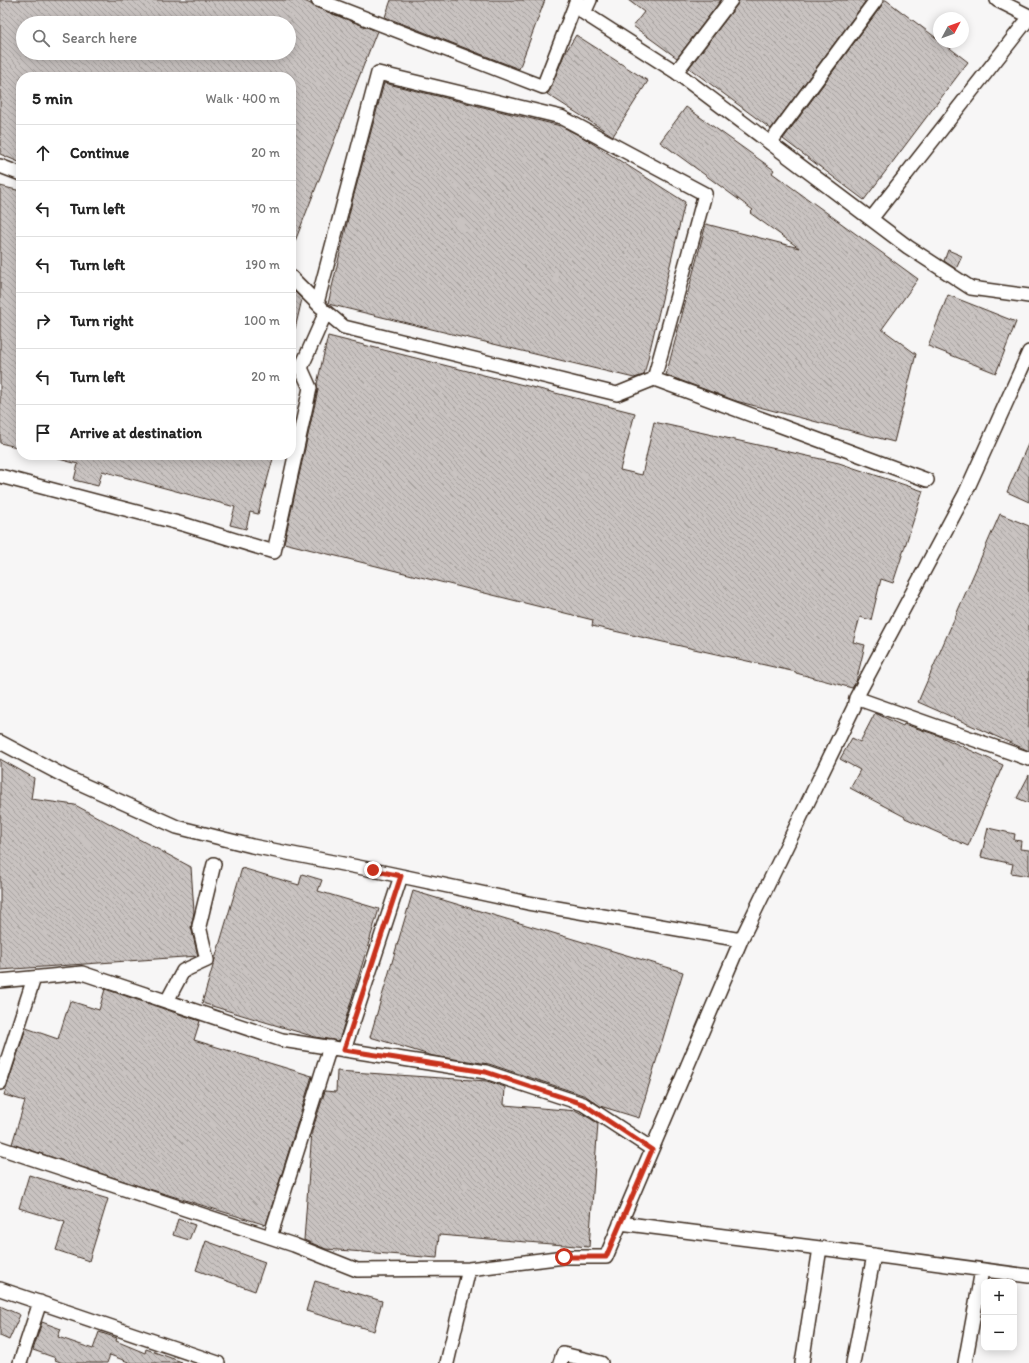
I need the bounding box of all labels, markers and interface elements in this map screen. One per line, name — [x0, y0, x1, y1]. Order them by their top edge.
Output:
north arrow — [933, 12, 969, 48]
search box — [16, 16, 296, 60]
icon: search — [30, 27, 52, 49]
text: Search here — [62, 29, 137, 47]
text: 5 min — [32, 88, 72, 108]
text: Walk · 400 m — [206, 91, 280, 106]
icon: ahead — [32, 142, 54, 164]
text: Continue — [70, 144, 129, 162]
text: 20 m — [251, 145, 280, 160]
icon: left — [32, 198, 54, 220]
text: Turn left — [70, 200, 125, 218]
text: 70 m — [252, 201, 280, 216]
icon: left — [32, 254, 54, 276]
text: Turn left — [70, 256, 125, 274]
text: 190 m — [245, 257, 280, 272]
icon: right — [32, 310, 54, 332]
text: Turn right — [70, 312, 134, 330]
text: 100 m — [244, 313, 280, 328]
icon: left — [32, 366, 54, 388]
text: Turn left — [70, 368, 125, 386]
text: 20 m — [251, 369, 280, 384]
icon: arrive — [32, 422, 54, 444]
text: Arrive at destination — [70, 424, 202, 442]
route end — [364, 861, 382, 879]
route start — [555, 1248, 573, 1266]
map controls — [981, 1279, 1017, 1351]
button: + — [981, 1279, 1017, 1315]
button: − — [981, 1315, 1017, 1351]

